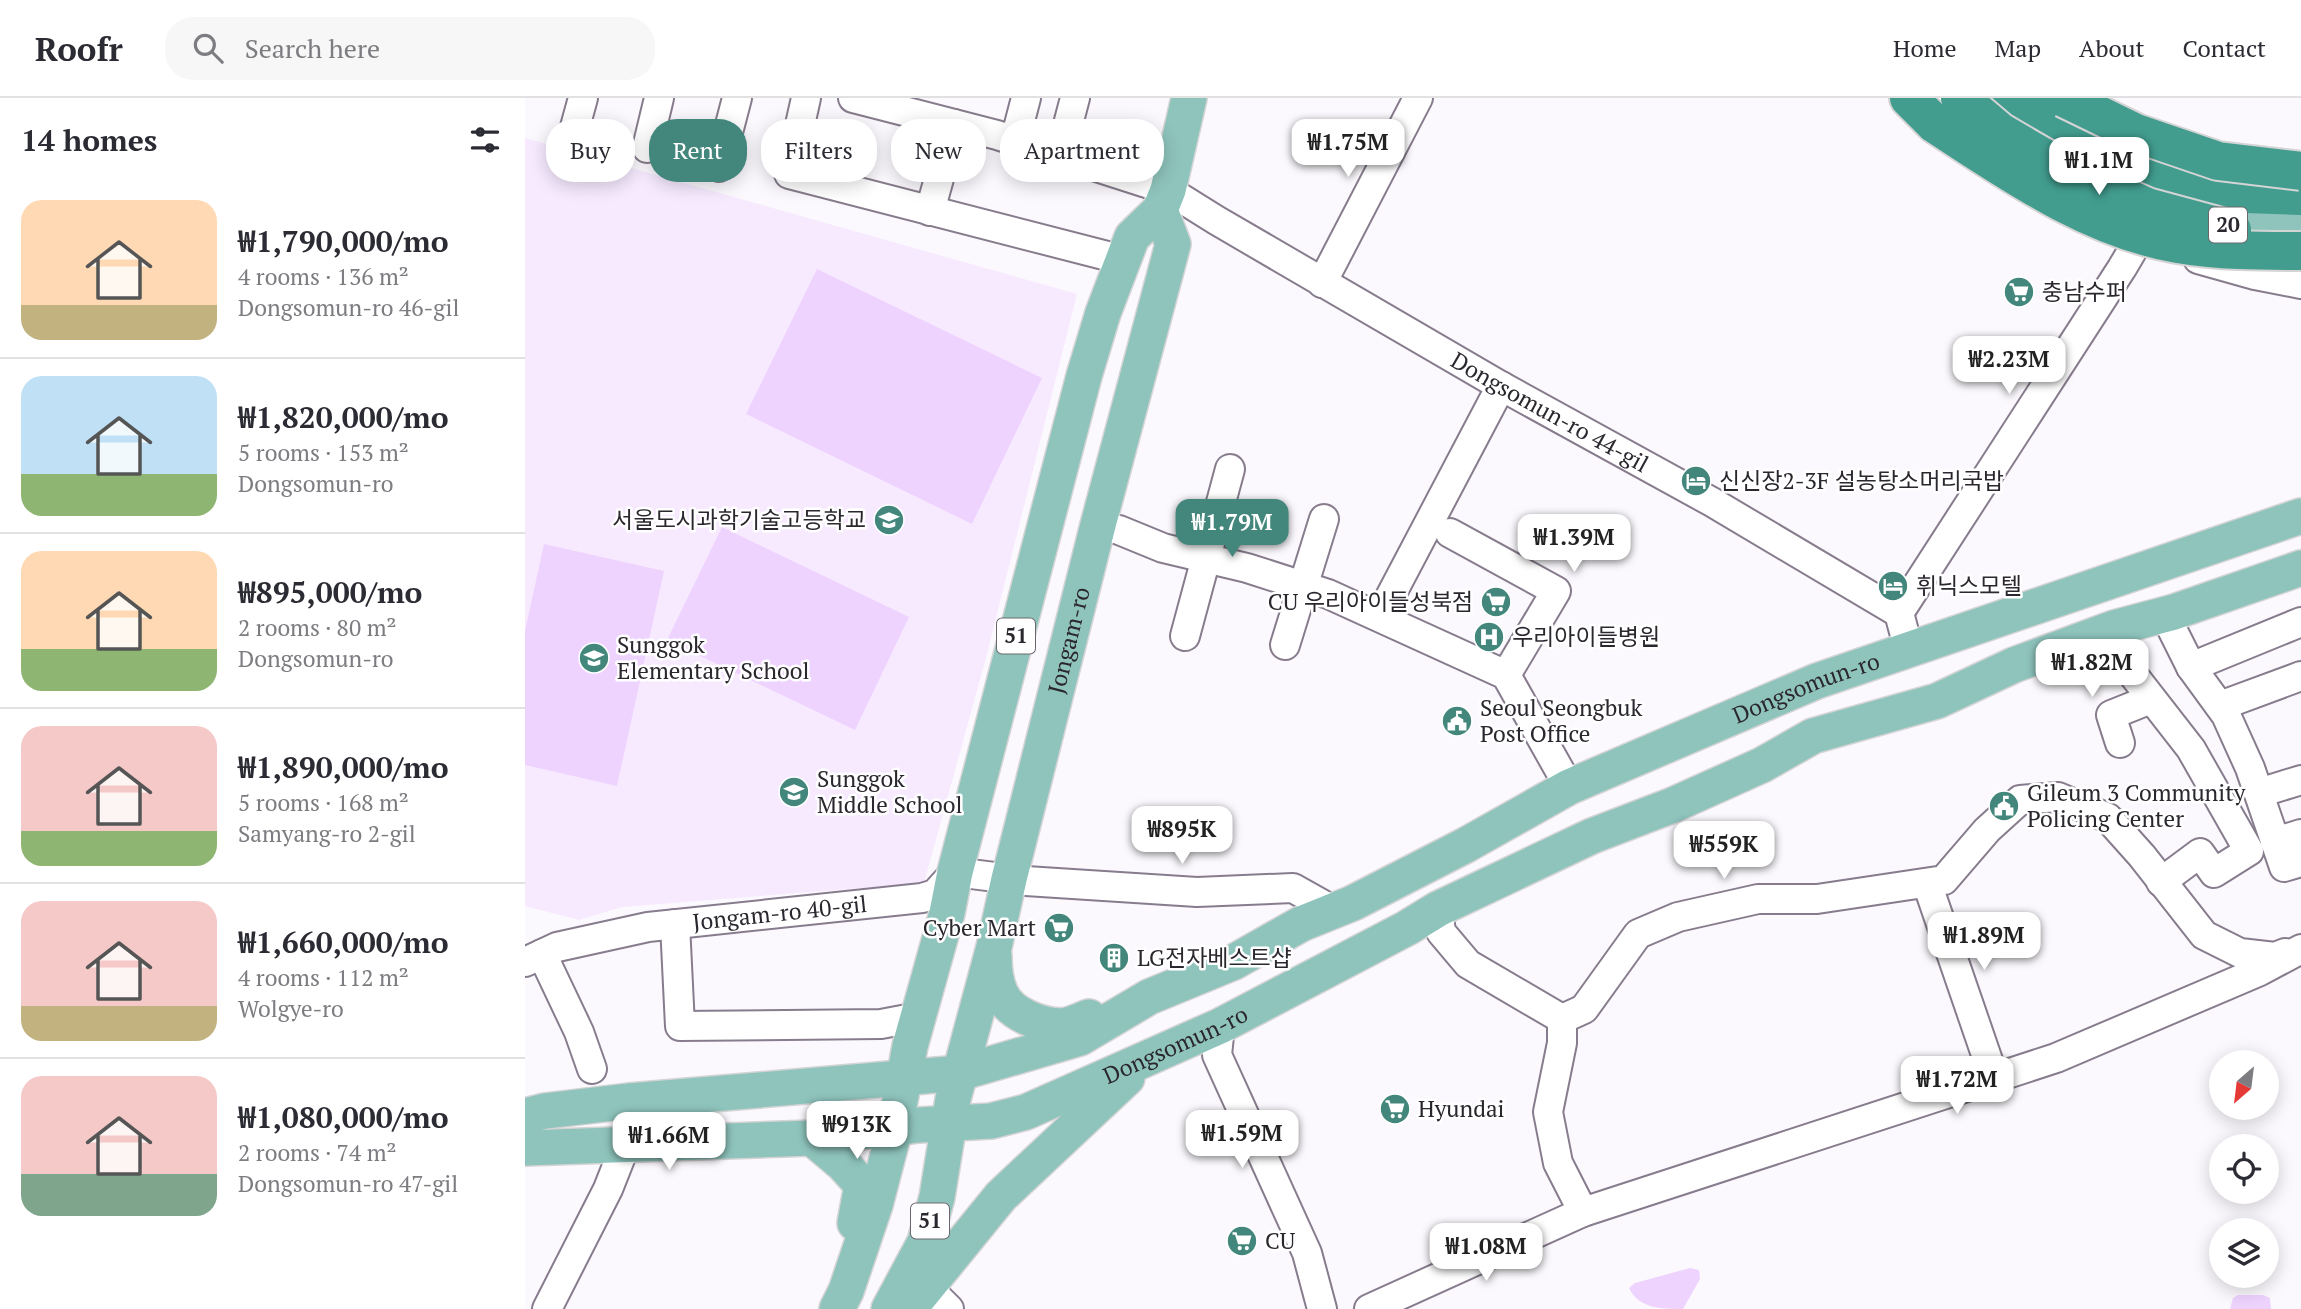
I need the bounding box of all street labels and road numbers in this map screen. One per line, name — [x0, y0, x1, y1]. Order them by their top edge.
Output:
road number: 20 — [2209, 208, 2247, 242]
street label: Dongsomun-ro 44-gil — [1446, 344, 1654, 479]
street label: Jongam-ro — [1040, 584, 1097, 697]
road number: 51 — [997, 618, 1035, 654]
street label: Dongsomun-ro — [1728, 645, 1884, 730]
street label: Jongam-ro 40-gil — [691, 888, 868, 937]
street label: Dongsomun-ro — [1098, 998, 1253, 1091]
road number: 51 — [911, 1204, 949, 1238]

